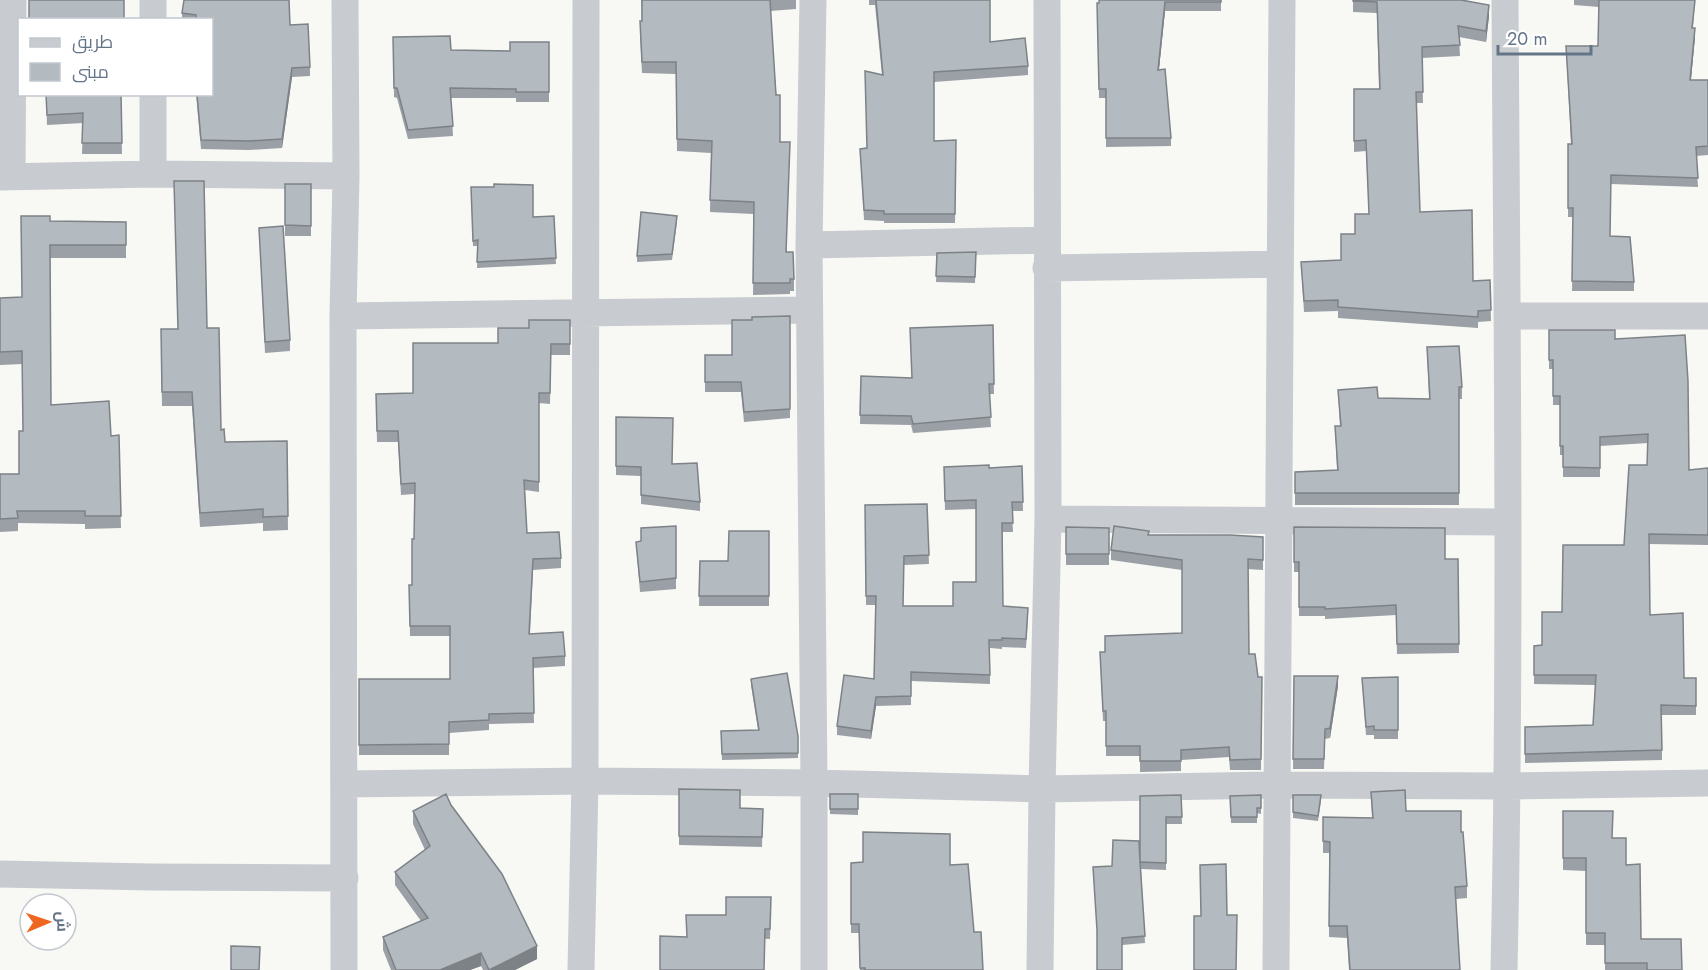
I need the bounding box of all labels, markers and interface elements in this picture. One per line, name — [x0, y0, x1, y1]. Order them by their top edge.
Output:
legend — [18, 18, 213, 96]
scale bar — [1498, 18, 1591, 56]
text: 20 m — [1507, 26, 1547, 52]
text: طريق — [72, 29, 113, 55]
text: مبنى — [72, 59, 109, 85]
north arrow — [18, 892, 78, 952]
text: ش — [51, 911, 74, 932]

